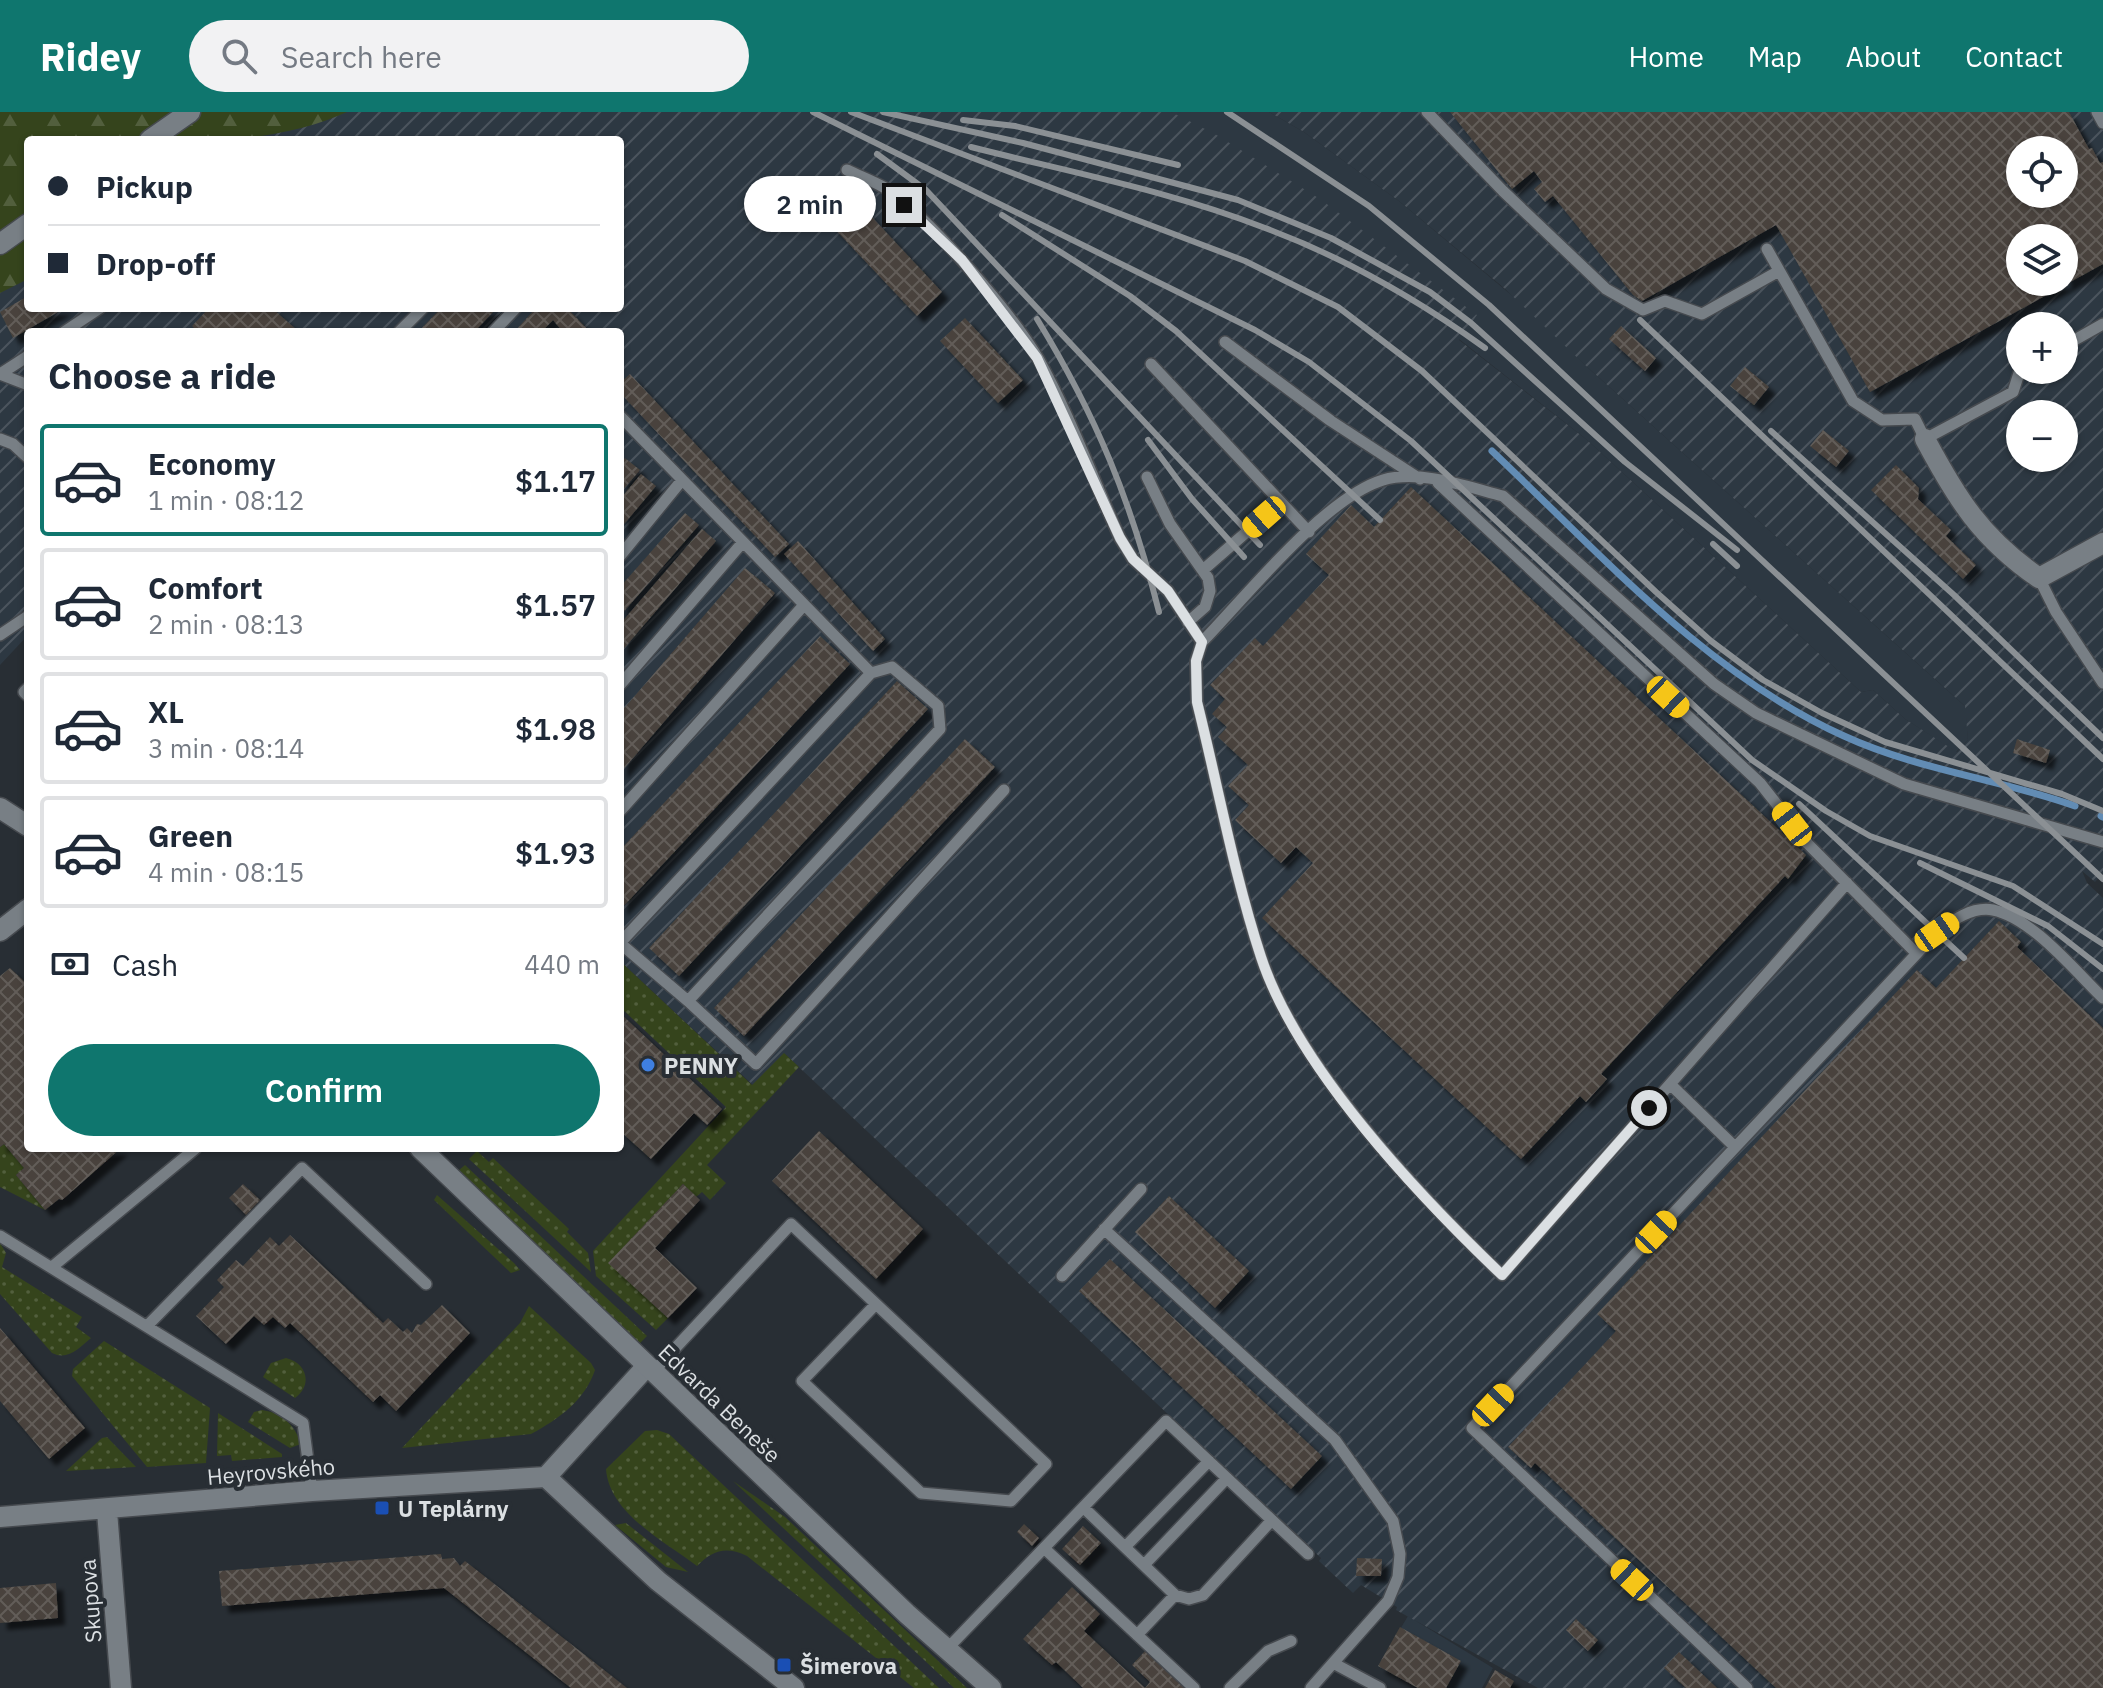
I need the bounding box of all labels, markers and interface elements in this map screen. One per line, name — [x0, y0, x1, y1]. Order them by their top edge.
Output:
search box — [189, 20, 749, 92]
text: Ridey — [40, 32, 141, 81]
icon: search — [217, 34, 261, 78]
text: Search here — [281, 37, 442, 76]
text: Home — [1628, 38, 1704, 75]
text: Map — [1748, 38, 1802, 75]
text: About — [1846, 38, 1921, 75]
text: Contact — [1965, 38, 2063, 75]
map controls — [2006, 136, 2078, 472]
button: locate — [2006, 136, 2078, 208]
text: Pickup — [96, 167, 193, 206]
callout: 2 min — [744, 177, 876, 233]
text: 2 min — [776, 187, 844, 221]
route end — [886, 187, 922, 223]
button: layers — [2006, 224, 2078, 296]
text: Drop-off — [96, 244, 215, 283]
button: + — [2006, 312, 2078, 384]
text: Choose a ride — [48, 352, 276, 399]
button: − — [2006, 400, 2078, 472]
icon: car — [52, 444, 124, 516]
text: Economy — [148, 444, 276, 483]
text: $1.17 — [515, 461, 596, 500]
text: 1 min · 08:12 — [148, 483, 304, 517]
car — [1238, 492, 1290, 542]
icon: car — [52, 568, 124, 640]
text: Comfort — [148, 568, 263, 607]
text: $1.57 — [515, 585, 596, 624]
text: 2 min · 08:13 — [148, 607, 304, 641]
car — [1642, 672, 1694, 722]
icon: car — [52, 692, 124, 764]
text: XL — [148, 692, 184, 731]
text: $1.98 — [515, 709, 596, 748]
text: 3 min · 08:14 — [148, 731, 304, 765]
car — [1768, 798, 1816, 850]
icon: car — [52, 816, 124, 888]
text: Green — [148, 816, 233, 855]
text: $1.93 — [515, 833, 596, 872]
text: 4 min · 08:15 — [148, 855, 304, 889]
car — [1910, 908, 1964, 956]
icon: cash — [48, 942, 92, 986]
text: Cash — [112, 945, 178, 984]
text: 440 m — [524, 947, 600, 981]
button: Confirm — [48, 1044, 600, 1136]
place label: PENNY — [664, 1051, 739, 1080]
marker: PENNY — [639, 1056, 657, 1074]
route start — [1631, 1090, 1667, 1126]
car — [1631, 1206, 1681, 1258]
street label: Edvarda Beneše — [653, 1337, 787, 1469]
car — [1468, 1379, 1518, 1431]
street label: Heyrovského — [206, 1451, 336, 1491]
place label: U Teplárny — [398, 1494, 509, 1523]
marker: U Teplárny — [373, 1499, 391, 1517]
car — [1606, 1555, 1658, 1605]
street label: Skupova — [73, 1558, 107, 1644]
place label: Šimerova — [800, 1651, 897, 1680]
marker: Šimerova — [775, 1656, 793, 1674]

